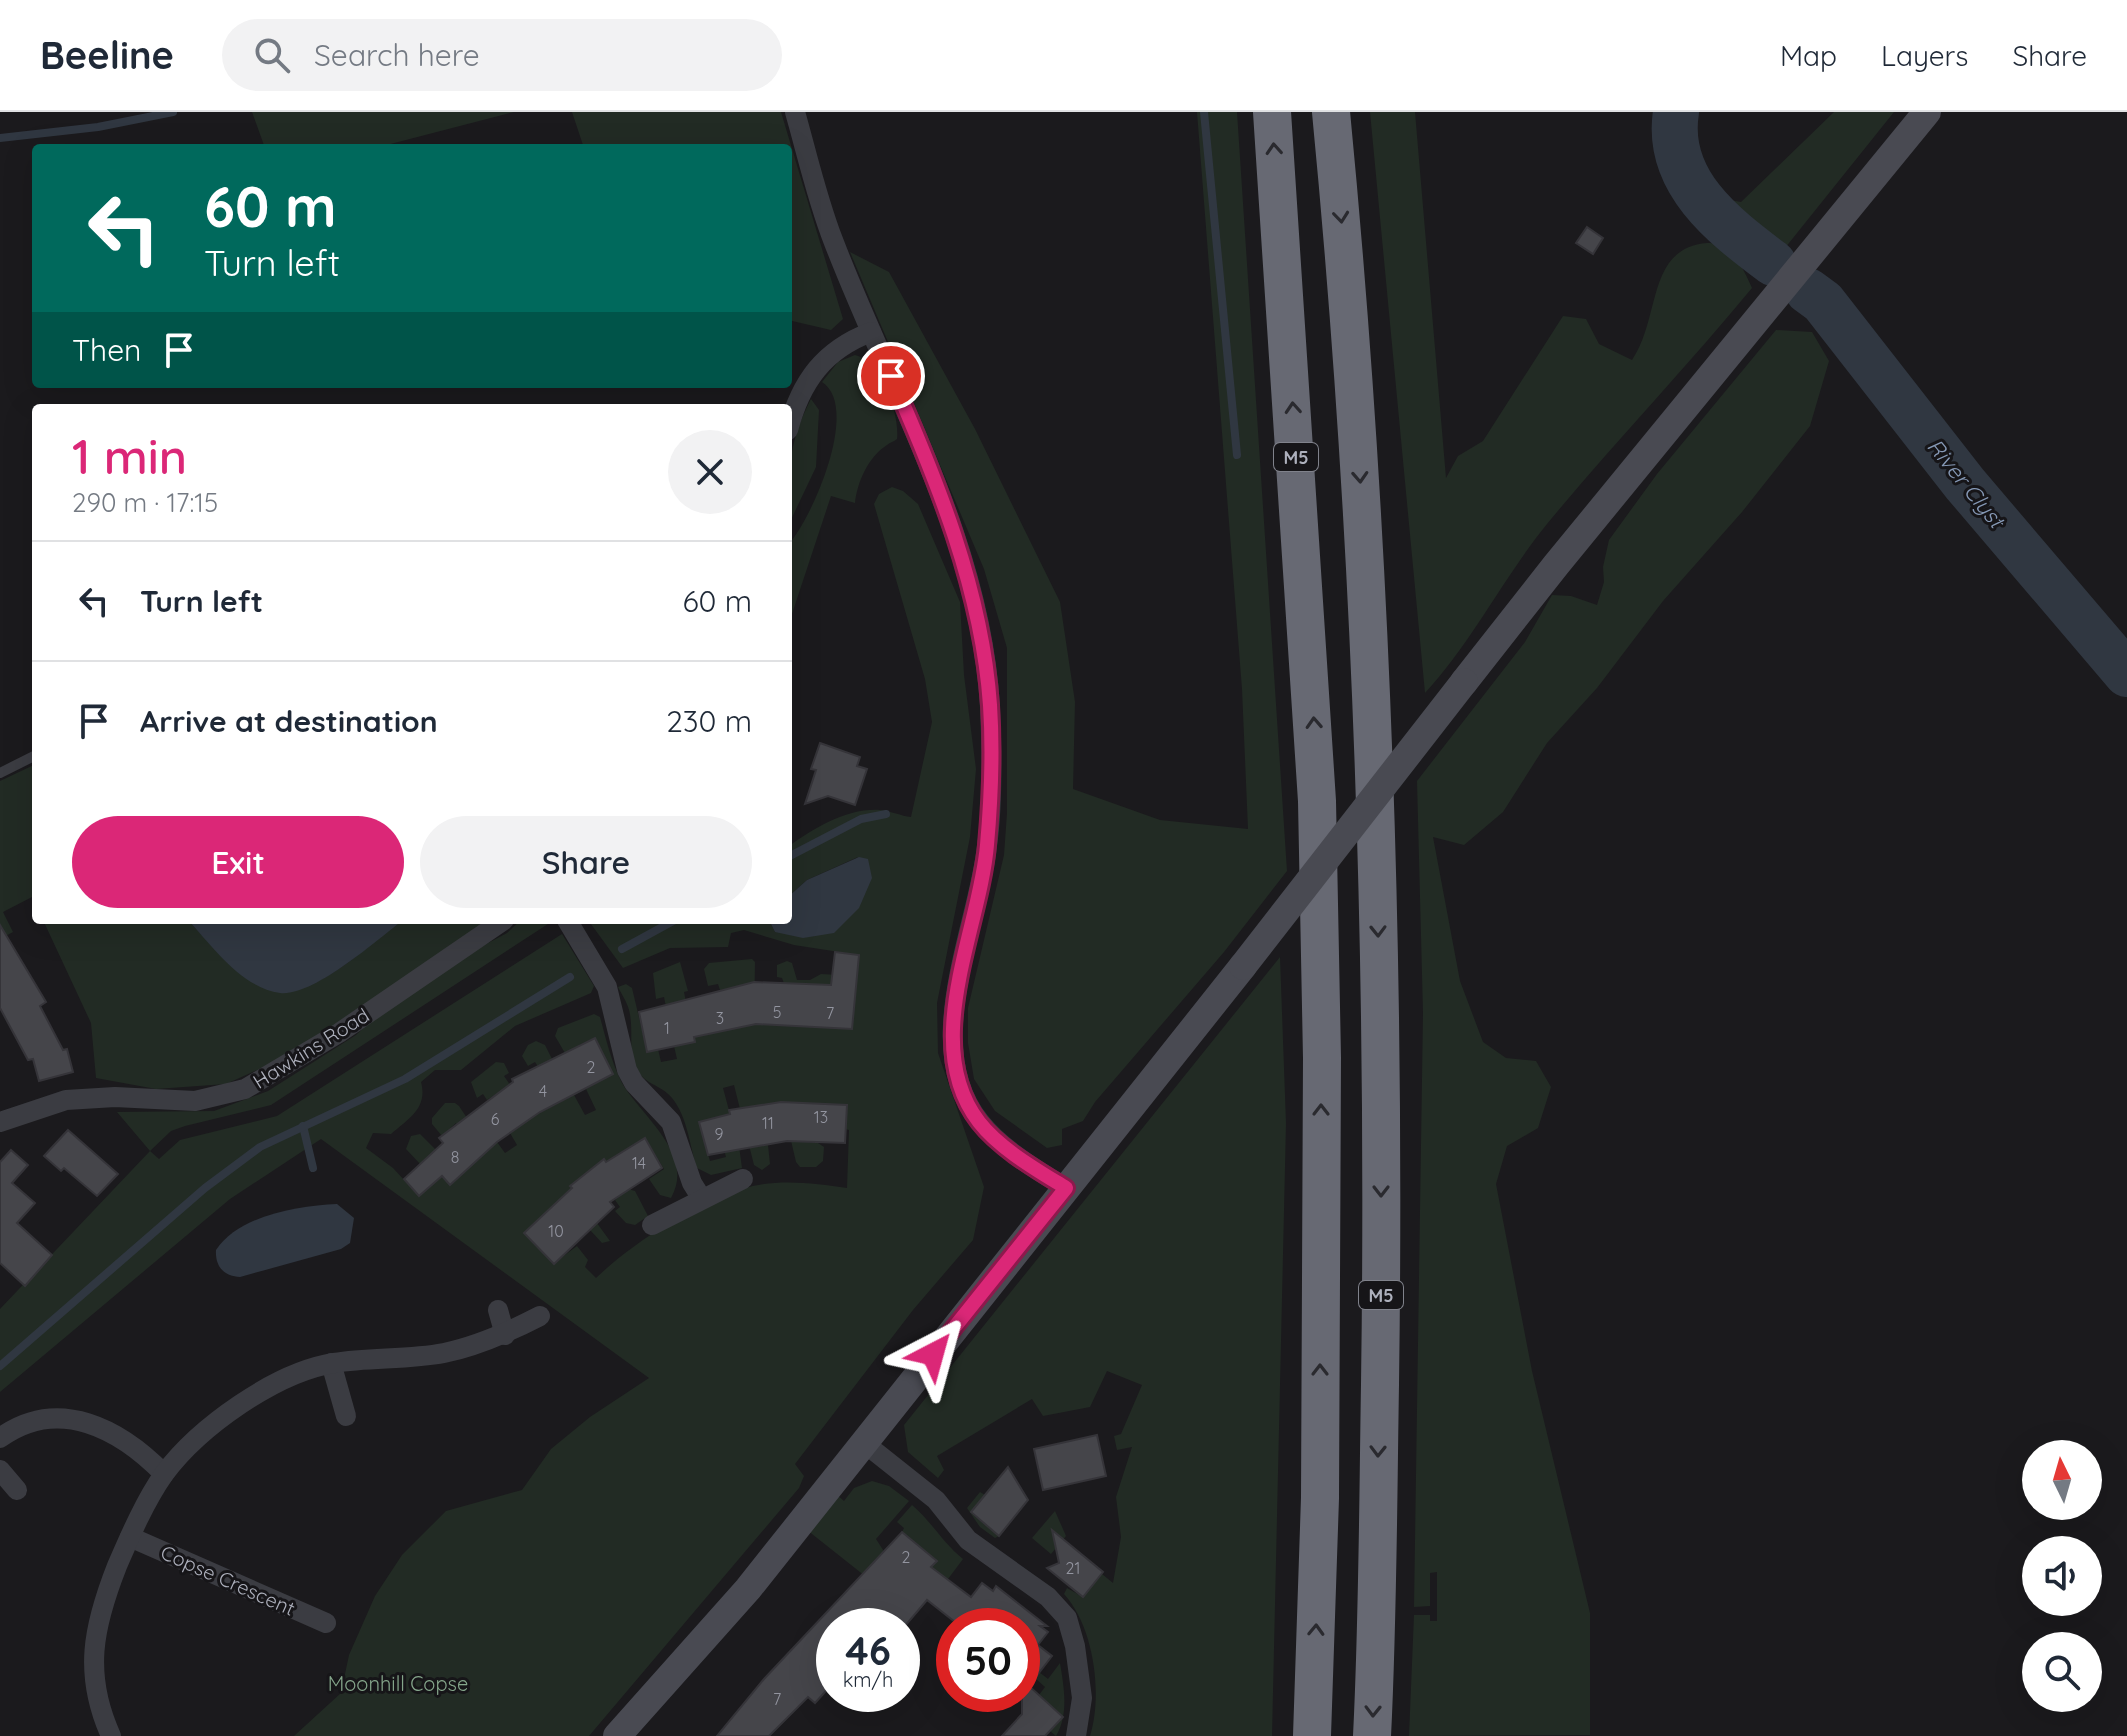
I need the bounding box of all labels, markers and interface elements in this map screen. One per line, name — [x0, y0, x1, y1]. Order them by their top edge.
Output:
search box — [222, 19, 782, 91]
text: Beeline — [40, 31, 174, 79]
icon: search — [250, 33, 294, 77]
text: Search here — [314, 36, 480, 74]
text: Map — [1780, 38, 1837, 73]
text: Layers — [1881, 38, 1968, 73]
text: Share — [2012, 38, 2087, 73]
one-way arrow — [1266, 142, 1283, 155]
text: 60 m — [204, 171, 337, 241]
icon: left — [72, 176, 176, 280]
one-way arrow — [1333, 211, 1350, 224]
text: Turn left — [204, 240, 340, 285]
icon: arrive — [157, 328, 201, 372]
text: Then — [72, 331, 141, 369]
pin — [857, 342, 925, 410]
icon: arrive — [869, 354, 913, 398]
one-way arrow — [1285, 401, 1302, 414]
text: 1 min — [72, 426, 187, 486]
button: close — [668, 430, 752, 514]
water label: River Clyst — [1921, 433, 2012, 535]
road number: M5 — [1274, 443, 1318, 471]
one-way arrow — [1351, 471, 1368, 484]
text: 290 m · 17:15 — [72, 486, 218, 519]
icon: left — [72, 579, 116, 623]
text: Turn left — [140, 582, 263, 620]
text: 60 m — [682, 582, 752, 620]
icon: arrive — [72, 699, 116, 743]
text: Arrive at destination — [140, 702, 438, 740]
text: 230 m — [666, 702, 752, 740]
one-way arrow — [1305, 717, 1322, 729]
button: Exit — [72, 816, 404, 908]
button: Share — [420, 816, 752, 908]
one-way arrow — [1369, 925, 1387, 938]
street label: Hawkins Road — [248, 1002, 374, 1094]
house number: 5 — [773, 1002, 781, 1022]
house number: 7 — [826, 1003, 834, 1023]
house number: 3 — [716, 1008, 724, 1028]
house number: 1 — [664, 1018, 670, 1038]
house number: 2 — [587, 1057, 596, 1077]
house number: 4 — [539, 1081, 547, 1101]
one-way arrow — [1313, 1103, 1330, 1116]
house number: 13 — [814, 1107, 828, 1127]
house number: 6 — [491, 1109, 500, 1129]
house number: 11 — [762, 1113, 774, 1133]
house number: 9 — [715, 1124, 724, 1144]
house number: 8 — [451, 1147, 459, 1167]
house number: 14 — [632, 1153, 646, 1173]
one-way arrow — [1372, 1185, 1390, 1198]
house number: 10 — [548, 1221, 564, 1241]
road number: M5 — [1359, 1281, 1403, 1309]
position arrow — [891, 1312, 975, 1396]
one-way arrow — [1311, 1363, 1329, 1376]
north arrow — [2022, 1440, 2102, 1520]
map controls — [2022, 1440, 2102, 1712]
one-way arrow — [1370, 1445, 1387, 1458]
button: sound — [2022, 1536, 2102, 1616]
street label: Copse Crescent — [157, 1539, 299, 1621]
house number: 2 — [902, 1547, 911, 1567]
house number: 21 — [1066, 1558, 1080, 1578]
speed limit sign: 50 — [936, 1608, 1040, 1712]
one-way arrow — [1307, 1623, 1324, 1636]
text: 46 — [845, 1625, 891, 1675]
button: search — [2022, 1632, 2102, 1712]
text: km/h — [843, 1667, 893, 1692]
park label: Moonhill Copse — [328, 1671, 468, 1696]
house number: 7 — [773, 1689, 781, 1709]
one-way arrow — [1364, 1705, 1381, 1718]

